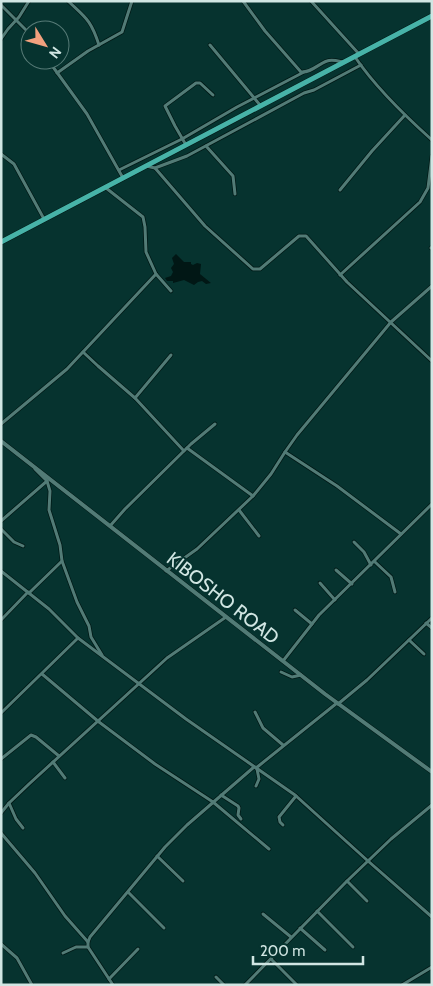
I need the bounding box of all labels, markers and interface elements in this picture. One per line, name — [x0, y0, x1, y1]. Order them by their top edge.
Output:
north arrow — [20, 20, 70, 70]
text: N — [45, 43, 66, 62]
street label: KIBOSHO ROAD — [162, 547, 284, 649]
scale bar — [253, 934, 363, 966]
text: 200 m — [260, 942, 305, 960]

